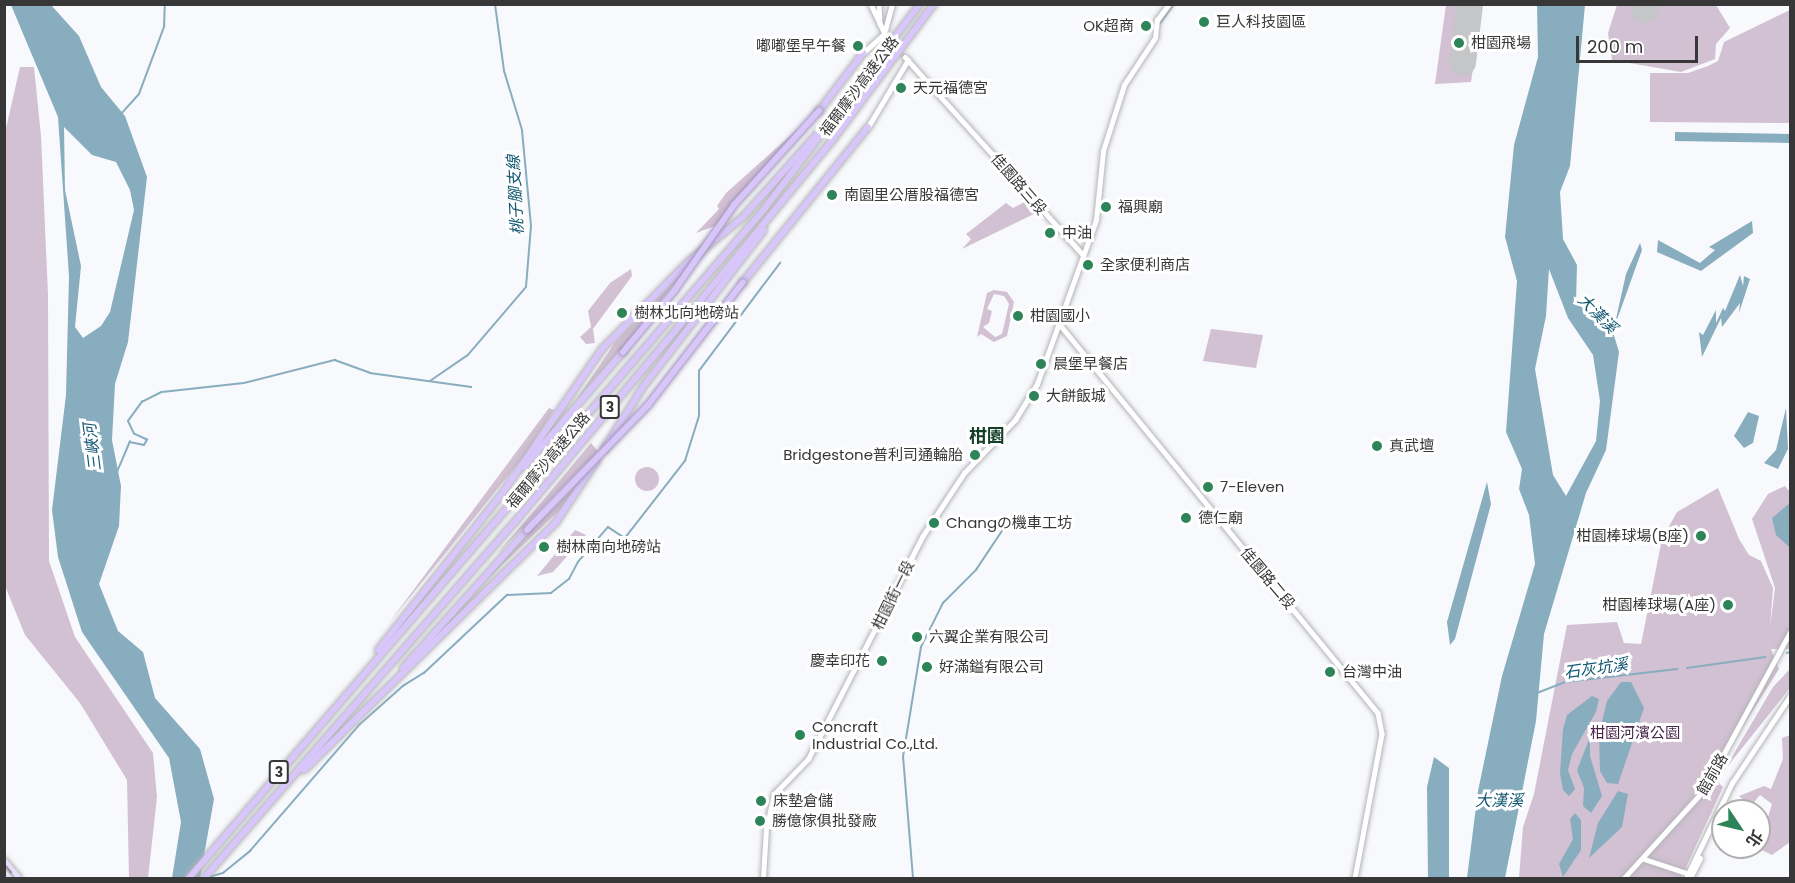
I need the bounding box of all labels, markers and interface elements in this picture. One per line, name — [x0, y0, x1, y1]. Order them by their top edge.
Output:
place label: 巨人科技園區 — [1216, 13, 1306, 31]
marker: 巨人科技園區 — [1197, 15, 1211, 29]
place label: OK超商 — [1083, 17, 1134, 35]
marker: OK超商 — [1139, 19, 1153, 33]
scale bar — [1579, 24, 1700, 62]
street label: 福爾摩沙高速公路 — [816, 33, 902, 139]
place label: 柑園飛場 — [1471, 34, 1531, 52]
text: 200 m — [1587, 34, 1643, 59]
marker: 柑園飛場 — [1452, 36, 1466, 50]
place label: 嘟嘟堡早午餐 — [756, 37, 846, 55]
marker: 嘟嘟堡早午餐 — [851, 39, 865, 53]
place label: 天元福德宮 — [913, 79, 988, 97]
marker: 天元福德宮 — [894, 81, 908, 95]
street label: 佳園路三段 — [988, 150, 1050, 218]
water label: 桃子腳支線 — [504, 155, 528, 235]
place label: 南園里公厝股福德宮 — [844, 186, 979, 204]
marker: 南園里公厝股福德宮 — [825, 188, 839, 202]
place label: 福興廟 — [1118, 198, 1163, 216]
marker: 福興廟 — [1099, 200, 1113, 214]
place label: 中油 — [1062, 224, 1092, 242]
marker: 中油 — [1043, 226, 1057, 240]
place label: 全家便利商店 — [1100, 256, 1190, 274]
marker: 全家便利商店 — [1081, 258, 1095, 272]
water label: 大漢溪 — [1573, 290, 1621, 338]
place label: 樹林北向地磅站 — [634, 304, 739, 322]
marker: 樹林北向地磅站 — [615, 306, 629, 320]
place label: 柑園國小 — [1030, 307, 1090, 325]
marker: 柑園國小 — [1011, 309, 1025, 323]
place label: 晨堡早餐店 — [1053, 355, 1128, 373]
marker: 晨堡早餐店 — [1034, 357, 1048, 371]
place label: 大餅飯城 — [1046, 387, 1106, 405]
marker: 大餅飯城 — [1027, 389, 1041, 403]
road number: 3 — [600, 396, 620, 418]
street label: 福爾摩沙高速公路 — [503, 408, 593, 512]
water label: 三峽河 — [81, 422, 105, 472]
district label: 柑園 — [969, 425, 1005, 447]
place label: 真武壇 — [1389, 437, 1434, 455]
marker: 真武壇 — [1370, 439, 1384, 453]
place label: Bridgestone普利司通輪胎 — [783, 446, 963, 464]
marker: Bridgestone普利司通輪胎 — [968, 448, 982, 462]
place label: 7-Eleven — [1220, 478, 1284, 496]
marker: 7-Eleven — [1201, 480, 1215, 494]
place label: 德仁廟 — [1198, 509, 1243, 527]
marker: 德仁廟 — [1179, 511, 1193, 525]
place label: Changの機車工坊 — [946, 514, 1072, 532]
marker: Changの機車工坊 — [927, 516, 941, 530]
place label: 柑園棒球場(B座) — [1576, 527, 1689, 545]
marker: 柑園棒球場(B座) — [1694, 529, 1708, 543]
place label: 樹林南向地磅站 — [556, 538, 661, 556]
marker: 樹林南向地磅站 — [537, 540, 551, 554]
street label: 佳園路二段 — [1237, 543, 1299, 613]
street label: 柑園街一段 — [868, 557, 918, 633]
place label: 柑園棒球場(A座) — [1602, 596, 1716, 614]
marker: 柑園棒球場(A座) — [1721, 598, 1735, 612]
place label: 六翼企業有限公司 — [929, 628, 1049, 646]
marker: 六翼企業有限公司 — [910, 630, 924, 644]
place label: 慶幸印花 — [810, 652, 870, 670]
marker: 慶幸印花 — [875, 654, 889, 668]
water label: 石灰坑溪 — [1563, 655, 1629, 683]
place label: 好滿鎰有限公司 — [939, 658, 1044, 676]
marker: 好滿鎰有限公司 — [920, 660, 934, 674]
place label: 台灣中油 — [1342, 663, 1402, 681]
marker: 台灣中油 — [1323, 665, 1337, 679]
place label: Concraft Industrial Co.,Ltd. — [812, 717, 938, 752]
park label: 柑園河濱公園 — [1590, 724, 1680, 742]
marker: Concraft Industrial Co.,Ltd. — [793, 728, 807, 742]
street label: 館前路 — [1693, 750, 1731, 798]
road number: 3 — [268, 761, 290, 783]
water label: 大漢溪 — [1475, 791, 1523, 811]
place label: 床墊倉儲 — [773, 792, 833, 810]
marker: 床墊倉儲 — [754, 794, 768, 808]
north arrow — [1711, 799, 1771, 859]
place label: 勝億傢俱批發廠 — [772, 812, 877, 830]
marker: 勝億傢俱批發廠 — [753, 814, 767, 828]
text: 北 — [1741, 825, 1769, 852]

